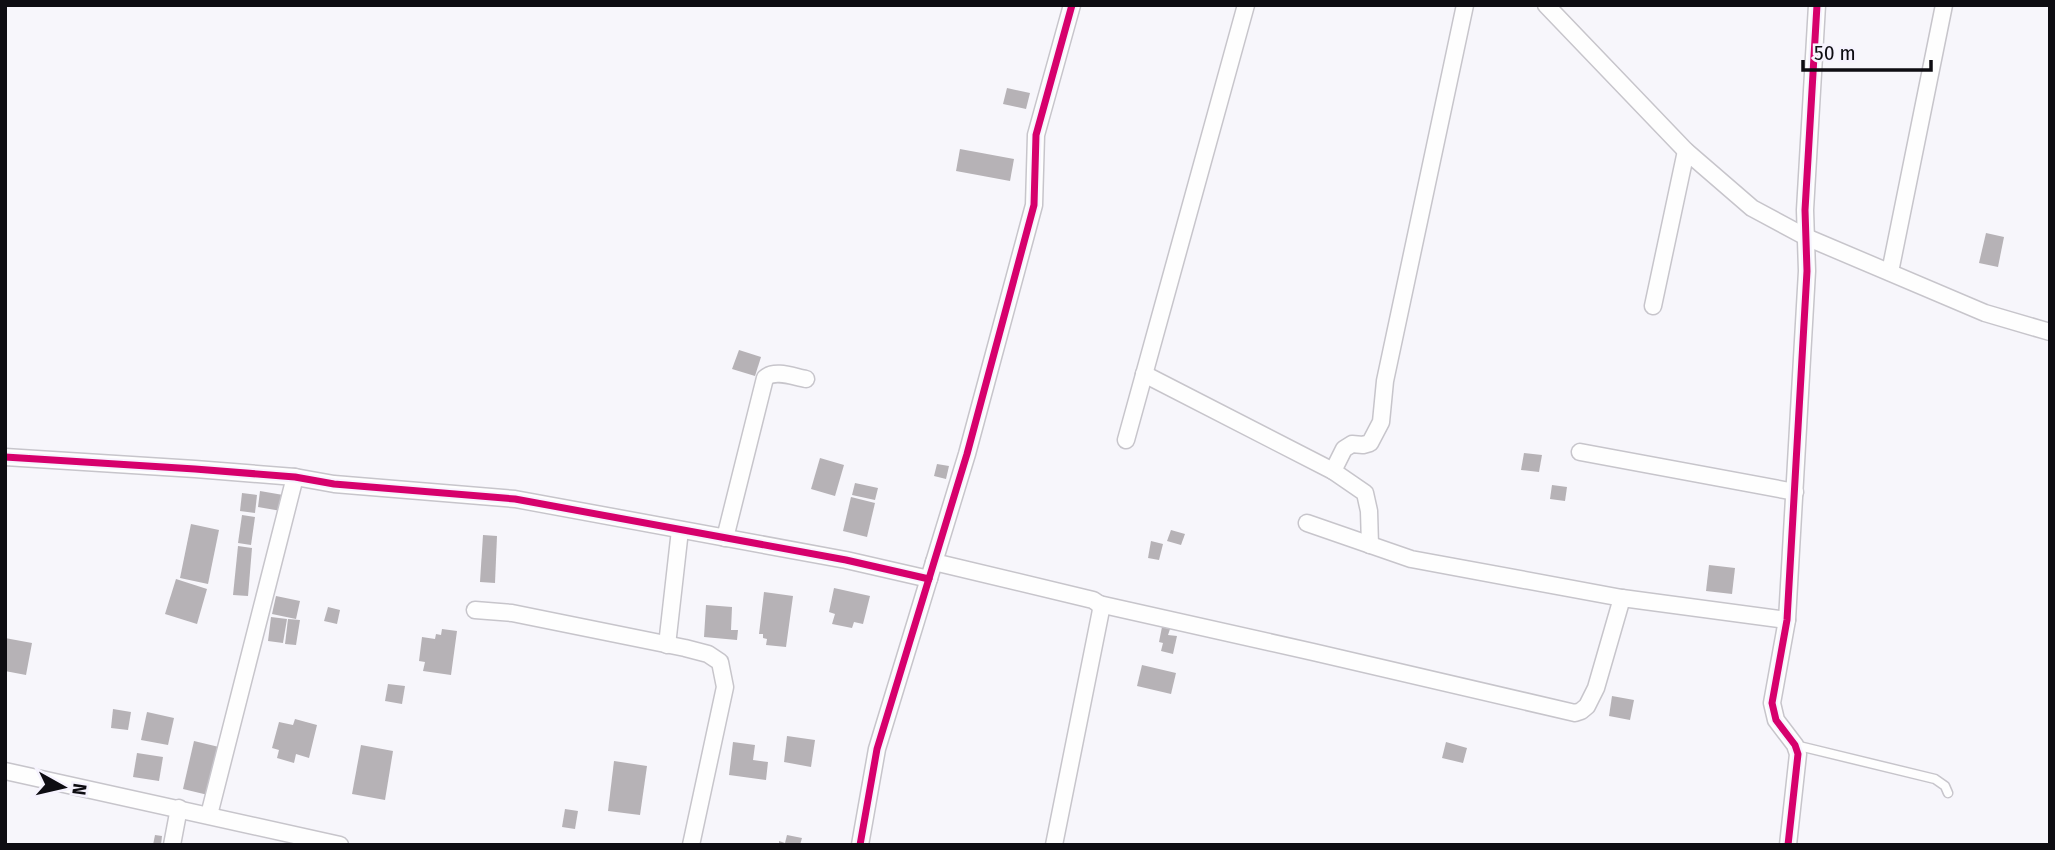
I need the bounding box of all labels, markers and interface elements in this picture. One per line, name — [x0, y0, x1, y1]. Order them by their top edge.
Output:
scale bar — [1803, 28, 1931, 72]
text: 50 m — [1814, 40, 1856, 66]
north arrow — [28, 752, 98, 822]
text: N — [67, 782, 92, 797]

